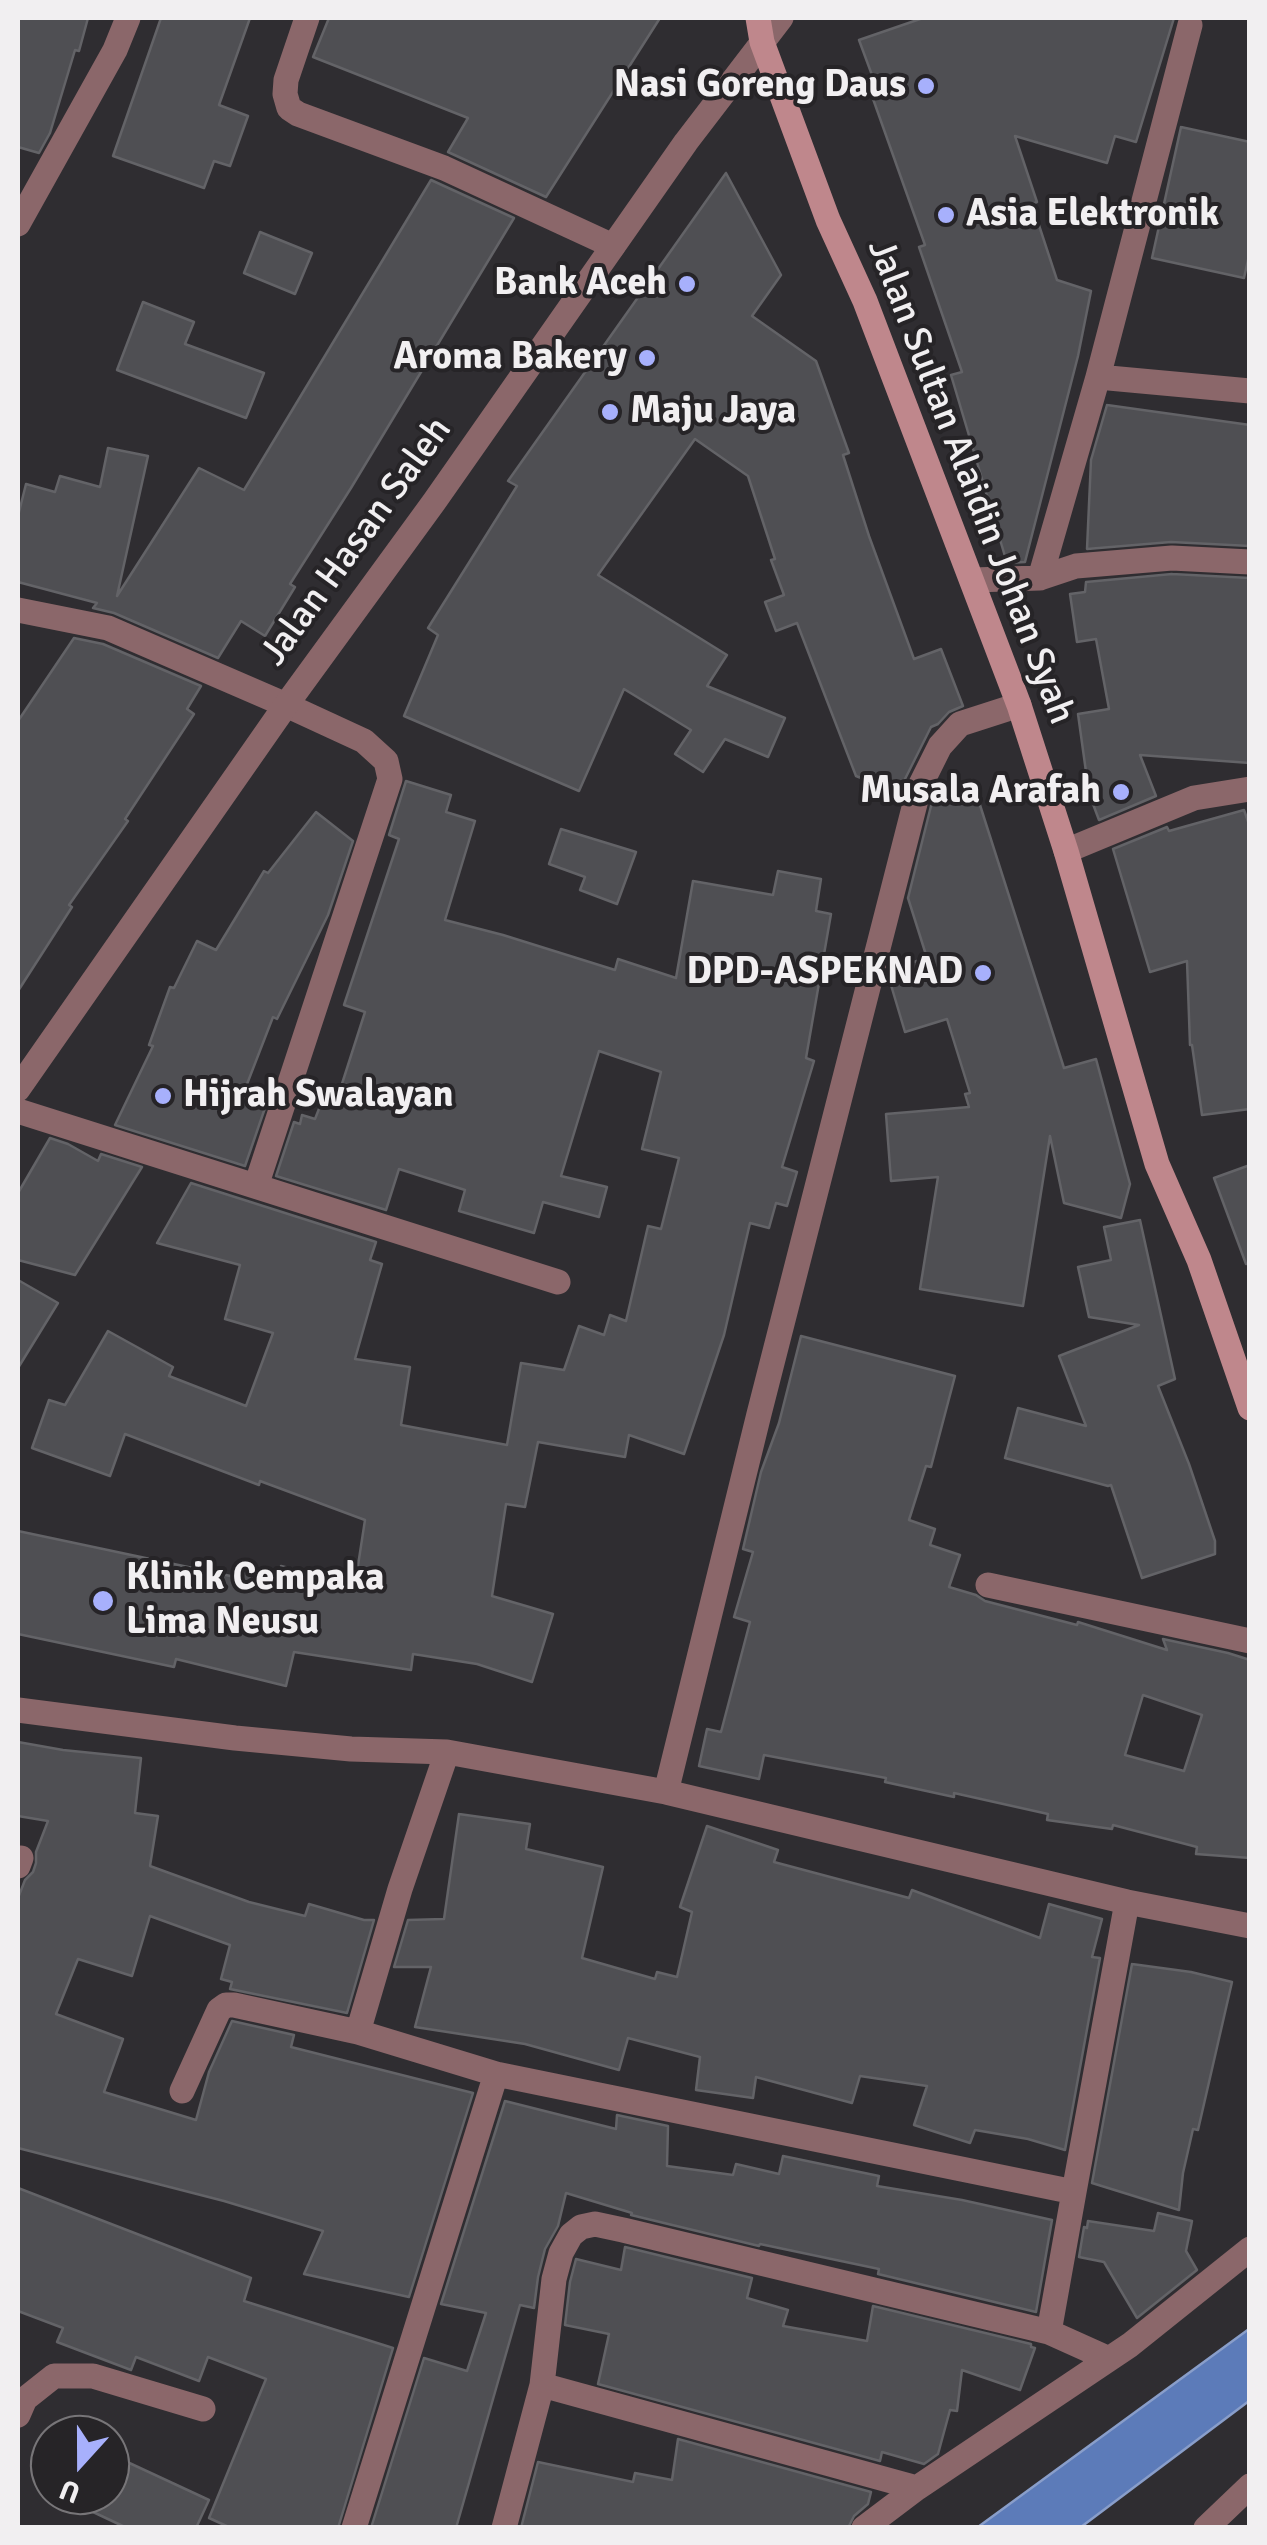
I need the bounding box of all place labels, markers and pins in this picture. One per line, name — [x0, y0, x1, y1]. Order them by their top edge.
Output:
place label: Nasi Goreng Daus — [614, 63, 906, 109]
marker: Nasi Goreng Daus — [915, 75, 937, 97]
place label: Asia Elektronik — [966, 192, 1219, 238]
marker: Asia Elektronik — [935, 204, 957, 226]
place label: Bank Aceh — [494, 261, 667, 307]
marker: Bank Aceh — [676, 273, 698, 295]
place label: Aroma Bakery — [394, 335, 627, 381]
marker: Aroma Bakery — [636, 347, 658, 369]
place label: Maju Jaya — [630, 389, 796, 435]
marker: Maju Jaya — [599, 401, 621, 423]
place label: Musala Arafah — [860, 769, 1101, 815]
marker: Musala Arafah — [1110, 781, 1132, 803]
place label: DPD-ASPEKNAD — [686, 950, 963, 996]
marker: DPD-ASPEKNAD — [972, 962, 994, 984]
place label: Hijrah Swalayan — [183, 1073, 454, 1119]
marker: Hijrah Swalayan — [152, 1085, 174, 1107]
place label: Klinik Cempaka Lima Neusu — [126, 1556, 384, 1646]
marker: Klinik Cempaka Lima Neusu — [90, 1588, 116, 1614]

